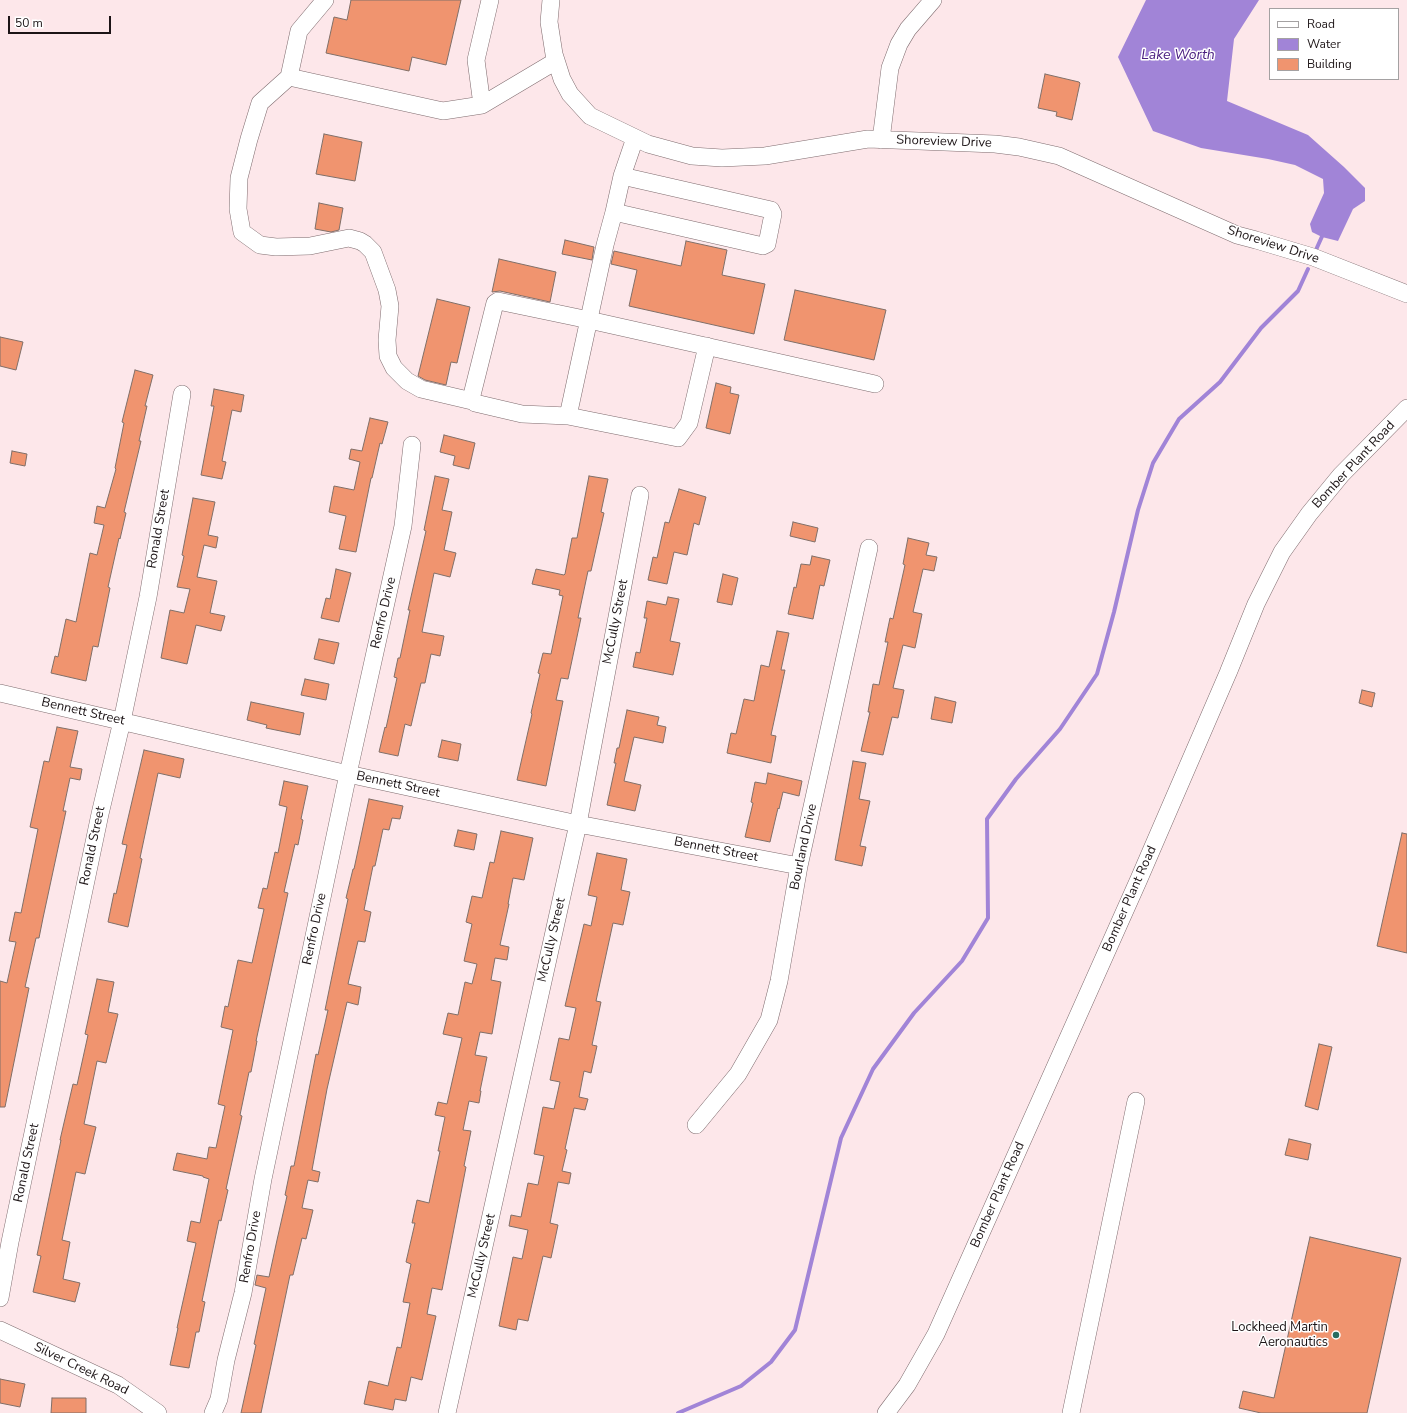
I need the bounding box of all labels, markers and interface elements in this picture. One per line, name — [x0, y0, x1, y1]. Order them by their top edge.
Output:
scale bar — [10, 8, 113, 34]
legend — [1269, 8, 1399, 80]
text: 50 m — [15, 15, 43, 31]
text: Road — [1307, 16, 1335, 32]
text: Water — [1307, 36, 1341, 52]
water label: Lake Worth — [1141, 48, 1215, 64]
text: Building — [1307, 56, 1352, 72]
street label: Shoreview Drive — [896, 133, 992, 151]
street label: Shoreview Drive — [1225, 223, 1321, 267]
street label: Bomber Plant Road — [1309, 418, 1399, 512]
street label: Ronald Street — [144, 488, 174, 570]
street label: Renfro Drive — [368, 576, 400, 650]
street label: McCully Street — [600, 578, 632, 666]
street label: Bennett Street — [40, 695, 126, 729]
street label: Bennett Street — [355, 769, 441, 801]
street label: Bourland Drive — [787, 802, 821, 892]
street label: Ronald Street — [77, 805, 109, 887]
street label: Bennett Street — [673, 834, 759, 866]
street label: Bomber Plant Road — [1100, 844, 1160, 954]
street label: Renfro Drive — [300, 892, 330, 966]
street label: McCully Street — [535, 896, 569, 984]
street label: Ronald Street — [11, 1122, 43, 1204]
street label: Bomber Plant Road — [968, 1140, 1028, 1250]
street label: Renfro Drive — [237, 1210, 265, 1284]
street label: McCully Street — [465, 1212, 499, 1300]
place label: Lockheed Martin Aeronautics — [1231, 1320, 1328, 1351]
marker: Lockheed Martin Aeronautics — [1331, 1330, 1341, 1340]
street label: Silver Creek Road — [31, 1339, 131, 1399]

